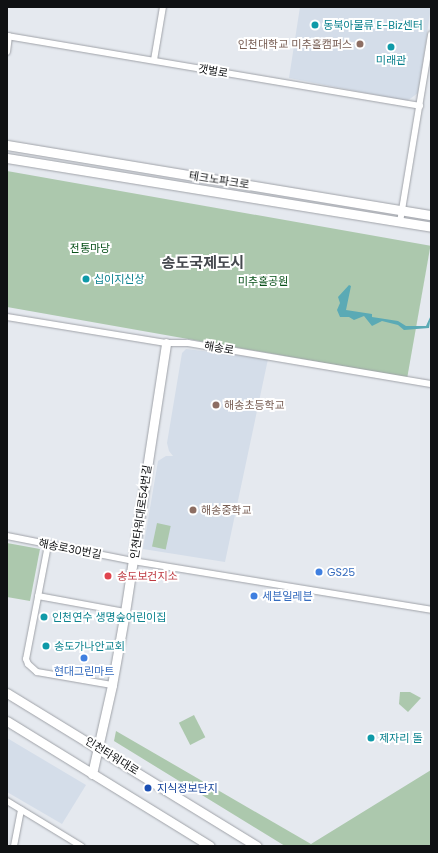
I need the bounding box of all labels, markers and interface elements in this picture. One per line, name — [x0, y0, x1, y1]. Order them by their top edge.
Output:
place label: 동북아물류 E-Biz센터 — [323, 18, 423, 32]
marker: 동북아물류 E-Biz센터 — [310, 20, 320, 30]
place label: 인천대학교 미추홀캠퍼스 — [238, 37, 352, 51]
marker: 인천대학교 미추홀캠퍼스 — [355, 39, 365, 49]
marker: 미래관 — [386, 42, 396, 52]
place label: 미래관 — [376, 53, 406, 67]
street label: 갯벌로 — [197, 62, 229, 80]
street label: 테크노파크로 — [188, 169, 250, 191]
park label: 전통마당 — [70, 241, 110, 255]
district label: 송도국제도시 — [162, 254, 244, 272]
place label: 십이지신상 — [94, 272, 145, 286]
marker: 십이지신상 — [81, 274, 91, 284]
park label: 미추홀공원 — [238, 274, 288, 288]
street label: 해송로 — [203, 339, 235, 357]
place label: 해송초등학교 — [224, 398, 285, 412]
marker: 해송초등학교 — [211, 400, 221, 410]
street label: 인천타워대로54번길 — [128, 464, 154, 560]
place label: 해송중학교 — [201, 503, 252, 517]
marker: 해송중학교 — [188, 505, 198, 515]
street label: 해송로30번길 — [37, 536, 103, 562]
place label: GS25 — [327, 565, 355, 579]
marker: GS25 — [314, 567, 324, 577]
place label: 송도보건지소 — [117, 569, 178, 583]
marker: 송도보건지소 — [102, 570, 114, 582]
place label: 세븐일레븐 — [262, 589, 313, 603]
marker: 세븐일레븐 — [249, 591, 259, 601]
place label: 인천연수 생명숲어린이집 — [52, 610, 166, 624]
marker: 인천연수 생명숲어린이집 — [39, 612, 49, 622]
place label: 송도가나안교회 — [54, 639, 125, 653]
marker: 송도가나안교회 — [41, 641, 51, 651]
marker: 현대그린마트 — [79, 653, 89, 663]
place label: 현대그린마트 — [54, 664, 114, 678]
place label: 제자리 돌 — [379, 731, 422, 745]
marker: 제자리 돌 — [366, 733, 376, 743]
street label: 인천타워대로 — [83, 734, 141, 778]
place label: 지식정보단지 — [157, 781, 218, 795]
marker: 지식정보단지 — [142, 782, 154, 794]

